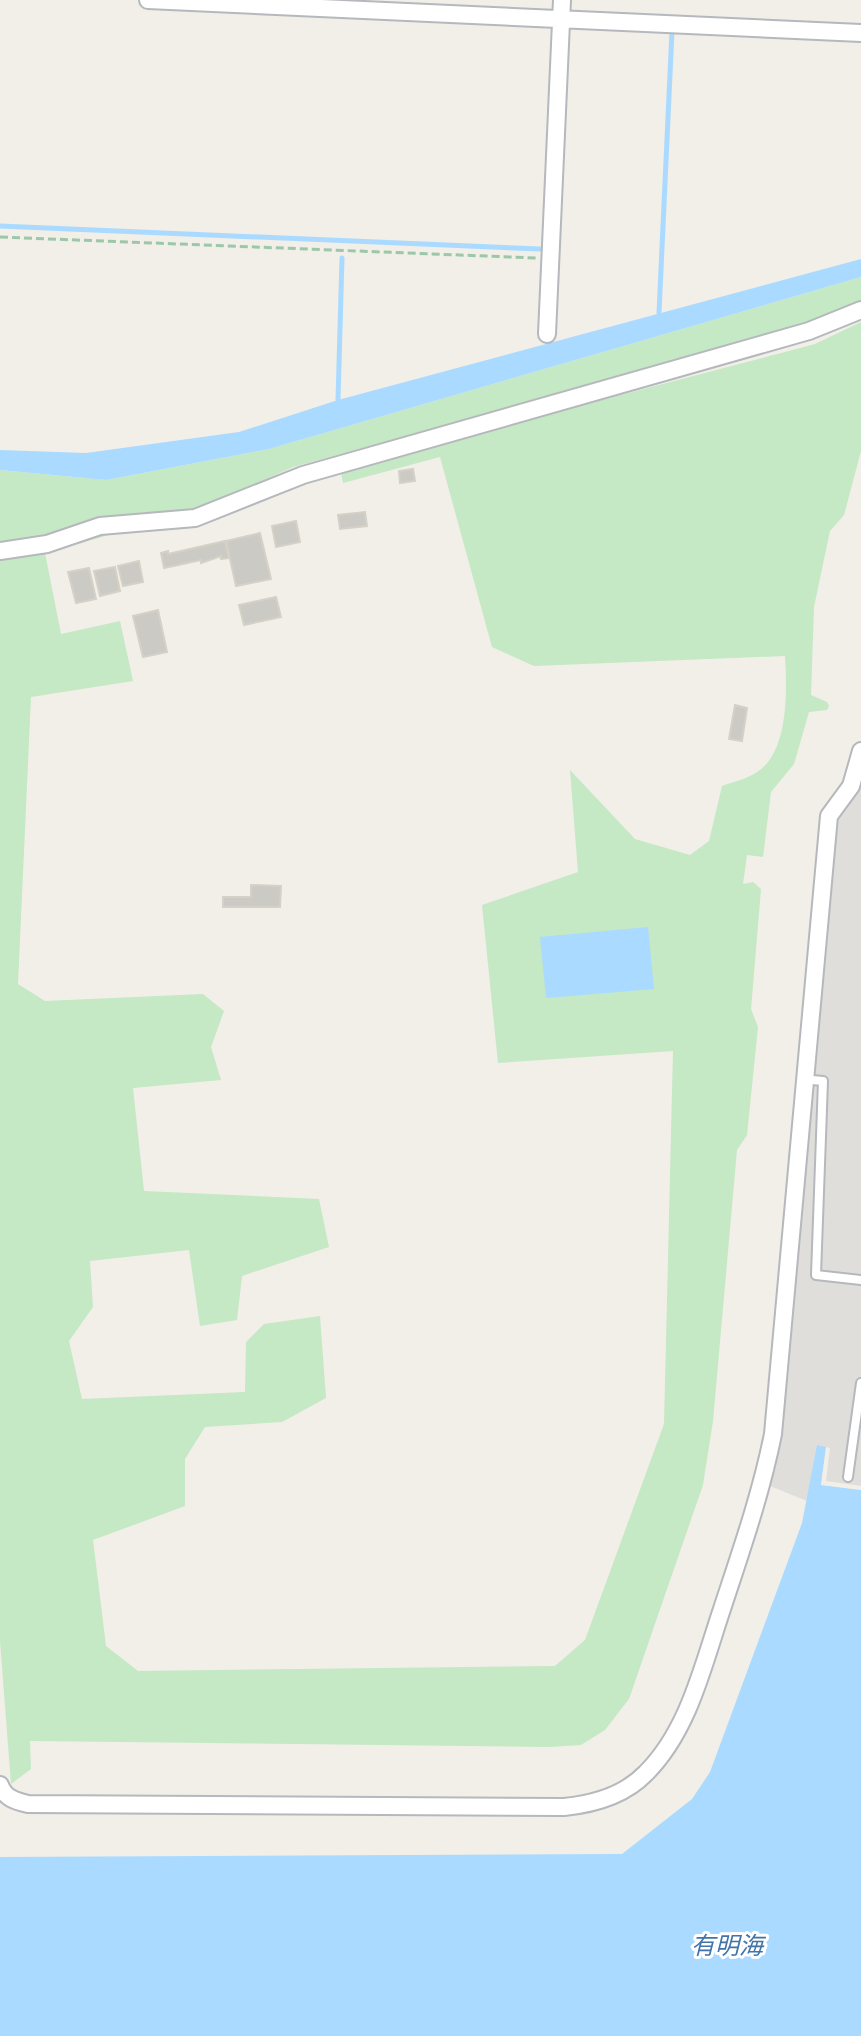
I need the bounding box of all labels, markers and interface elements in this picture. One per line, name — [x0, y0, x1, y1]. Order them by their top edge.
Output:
water label: 有明海 — [691, 1931, 767, 1960]

